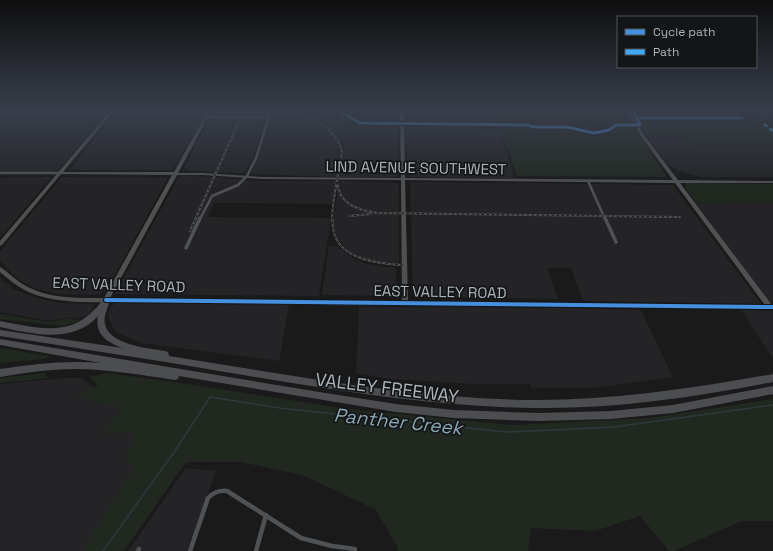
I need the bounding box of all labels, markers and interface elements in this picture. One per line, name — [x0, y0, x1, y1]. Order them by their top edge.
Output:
legend — [617, 16, 757, 68]
text: Cycle path — [653, 24, 715, 40]
text: Path — [653, 44, 679, 60]
street label: LIND AVENUE SOUTHWEST — [325, 156, 507, 179]
street label: EAST VALLEY ROAD — [52, 273, 186, 296]
street label: EAST VALLEY ROAD — [373, 281, 507, 302]
street label: VALLEY FREEWAY — [314, 367, 460, 408]
water label: Panther Creek — [333, 402, 466, 441]

